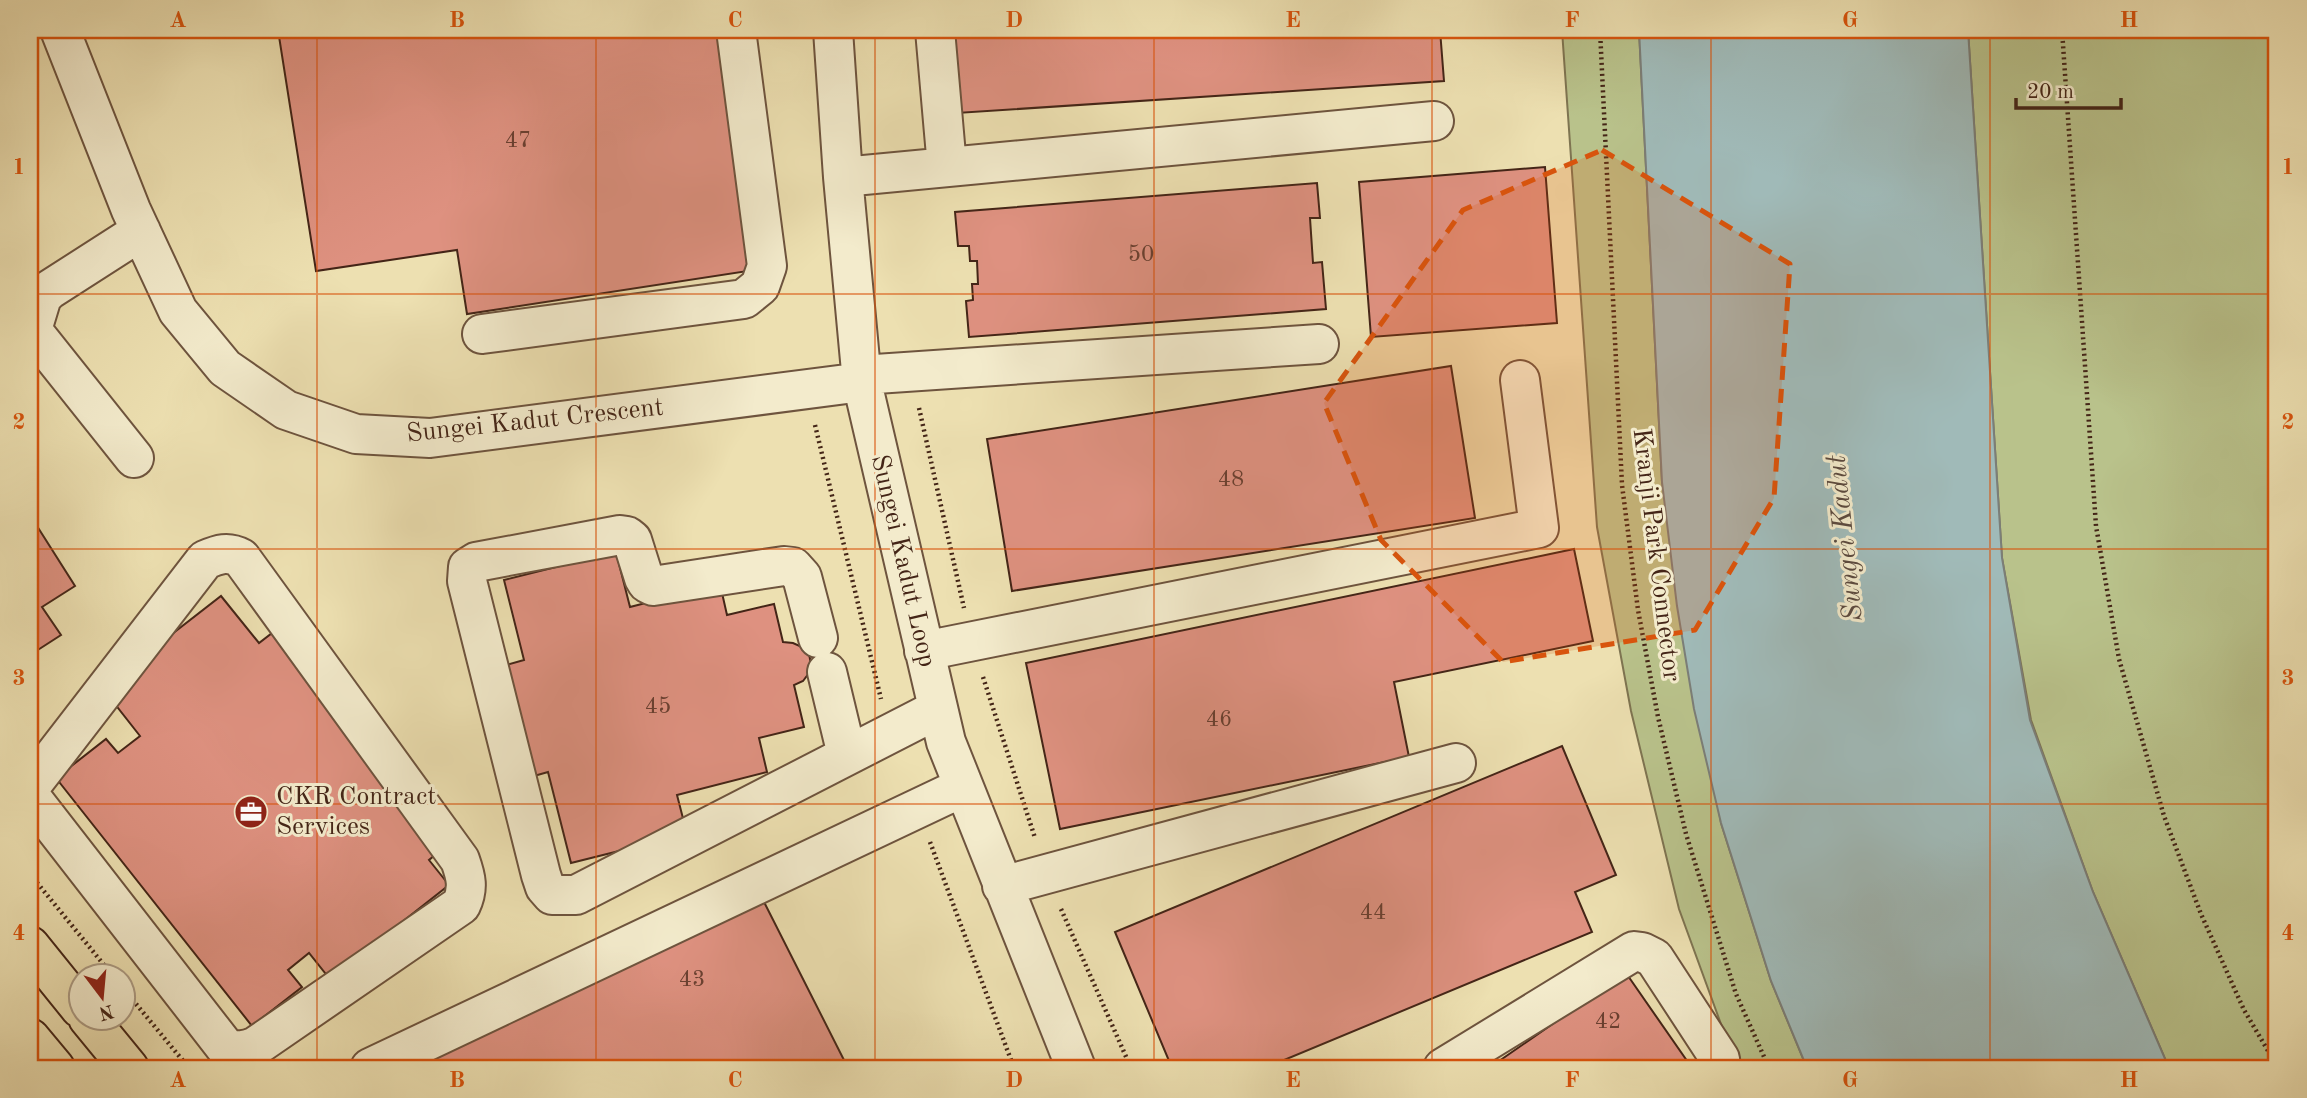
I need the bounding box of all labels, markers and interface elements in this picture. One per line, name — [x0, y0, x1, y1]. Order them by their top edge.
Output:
text: A — [169, 9, 187, 32]
text: B — [449, 9, 465, 32]
text: C — [727, 9, 743, 32]
text: D — [1005, 9, 1023, 32]
text: E — [1285, 9, 1301, 32]
text: F — [1564, 9, 1580, 32]
text: G — [1842, 9, 1858, 32]
text: H — [2120, 9, 2138, 32]
scale bar — [2016, 66, 2122, 110]
text: 20 m — [2027, 82, 2074, 103]
house number: 47 — [505, 129, 531, 152]
text: 1 — [12, 156, 26, 179]
text: 1 — [2281, 156, 2295, 179]
house number: 50 — [1128, 243, 1154, 266]
street label: Sungei Kadut Crescent — [405, 395, 665, 447]
text: 2 — [12, 411, 26, 434]
text: 2 — [2281, 411, 2295, 434]
street label: Kranji Park Connector — [1628, 427, 1684, 683]
street label: Sungei Kadut Loop — [866, 452, 940, 670]
water label: Sungei Kadut — [1823, 452, 1869, 623]
house number: 48 — [1218, 468, 1244, 491]
text: 3 — [12, 667, 26, 690]
text: 3 — [2281, 667, 2295, 690]
house number: 45 — [645, 695, 671, 718]
house number: 46 — [1206, 708, 1232, 731]
place label: CKR Contract Services — [276, 784, 436, 840]
office icon: CKR Contract Services — [232, 793, 270, 831]
house number: 44 — [1360, 901, 1386, 924]
text: 4 — [12, 922, 26, 945]
text: 4 — [2281, 922, 2295, 945]
north arrow — [66, 962, 136, 1032]
house number: 43 — [679, 968, 705, 991]
text: N — [96, 1000, 116, 1022]
house number: 42 — [1595, 1010, 1621, 1033]
text: A — [169, 1069, 187, 1092]
text: B — [449, 1069, 465, 1092]
text: C — [727, 1069, 743, 1092]
text: D — [1005, 1069, 1023, 1092]
text: E — [1285, 1069, 1301, 1092]
text: F — [1564, 1069, 1580, 1092]
text: G — [1842, 1069, 1858, 1092]
text: H — [2120, 1069, 2138, 1092]

